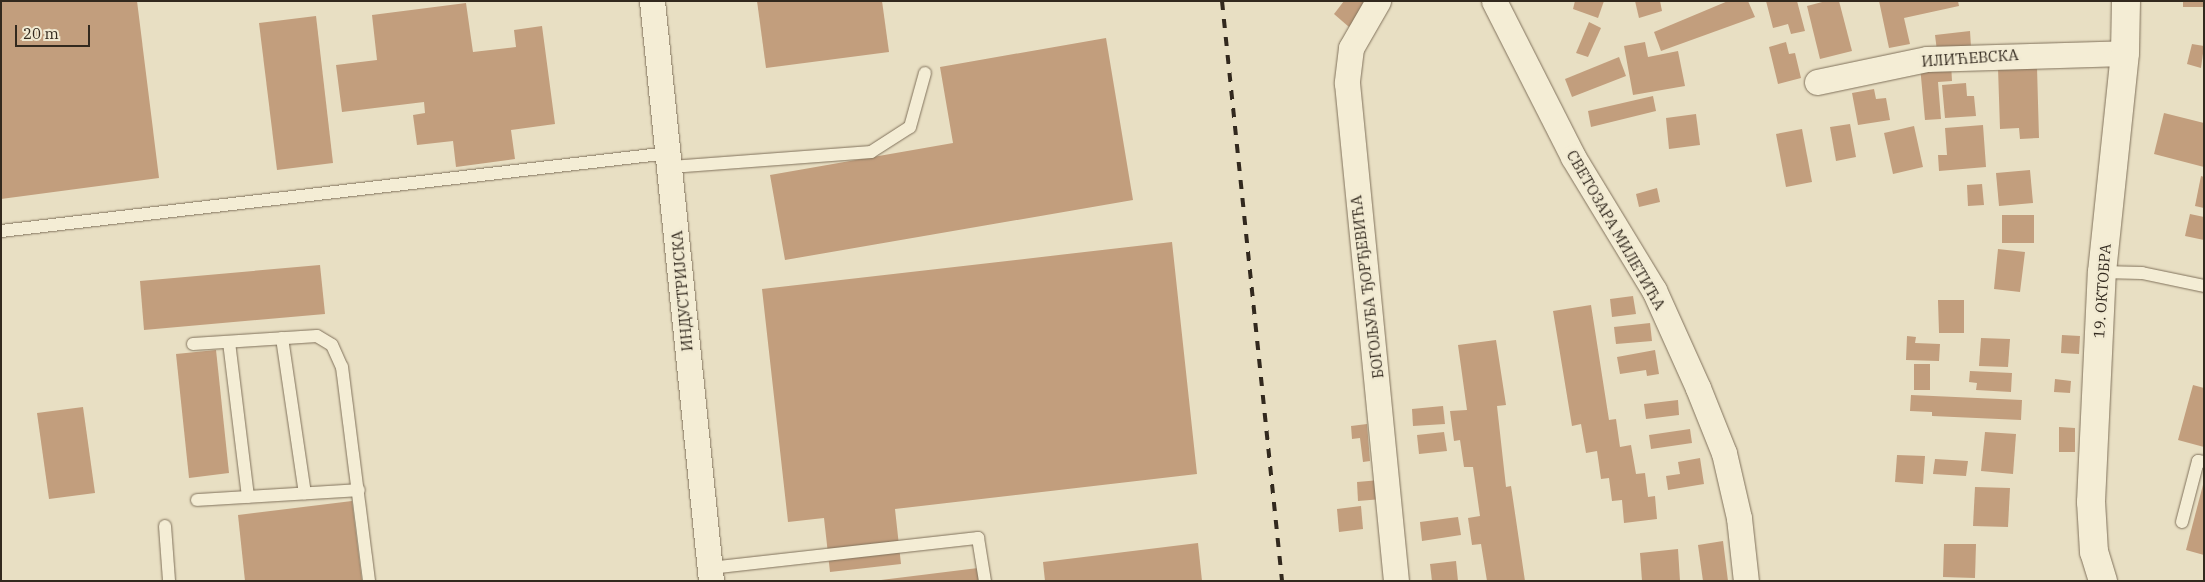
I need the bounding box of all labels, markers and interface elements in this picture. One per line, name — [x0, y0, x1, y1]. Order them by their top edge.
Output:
scale bar — [18, 15, 92, 47]
text: 20 m — [23, 24, 59, 43]
street label: ИЛИЋЕВСКА — [1921, 46, 2019, 70]
street label: СВЕТОЗАРА МИЛЕТИЋА — [1563, 147, 1669, 313]
street label: БОГОЉУБА ЂОРЂЕВИЋА — [1347, 194, 1387, 380]
street label: ИНДУСТРИЈСКА — [668, 230, 696, 352]
street label: 19. ОКТОБРА — [2090, 243, 2114, 339]

